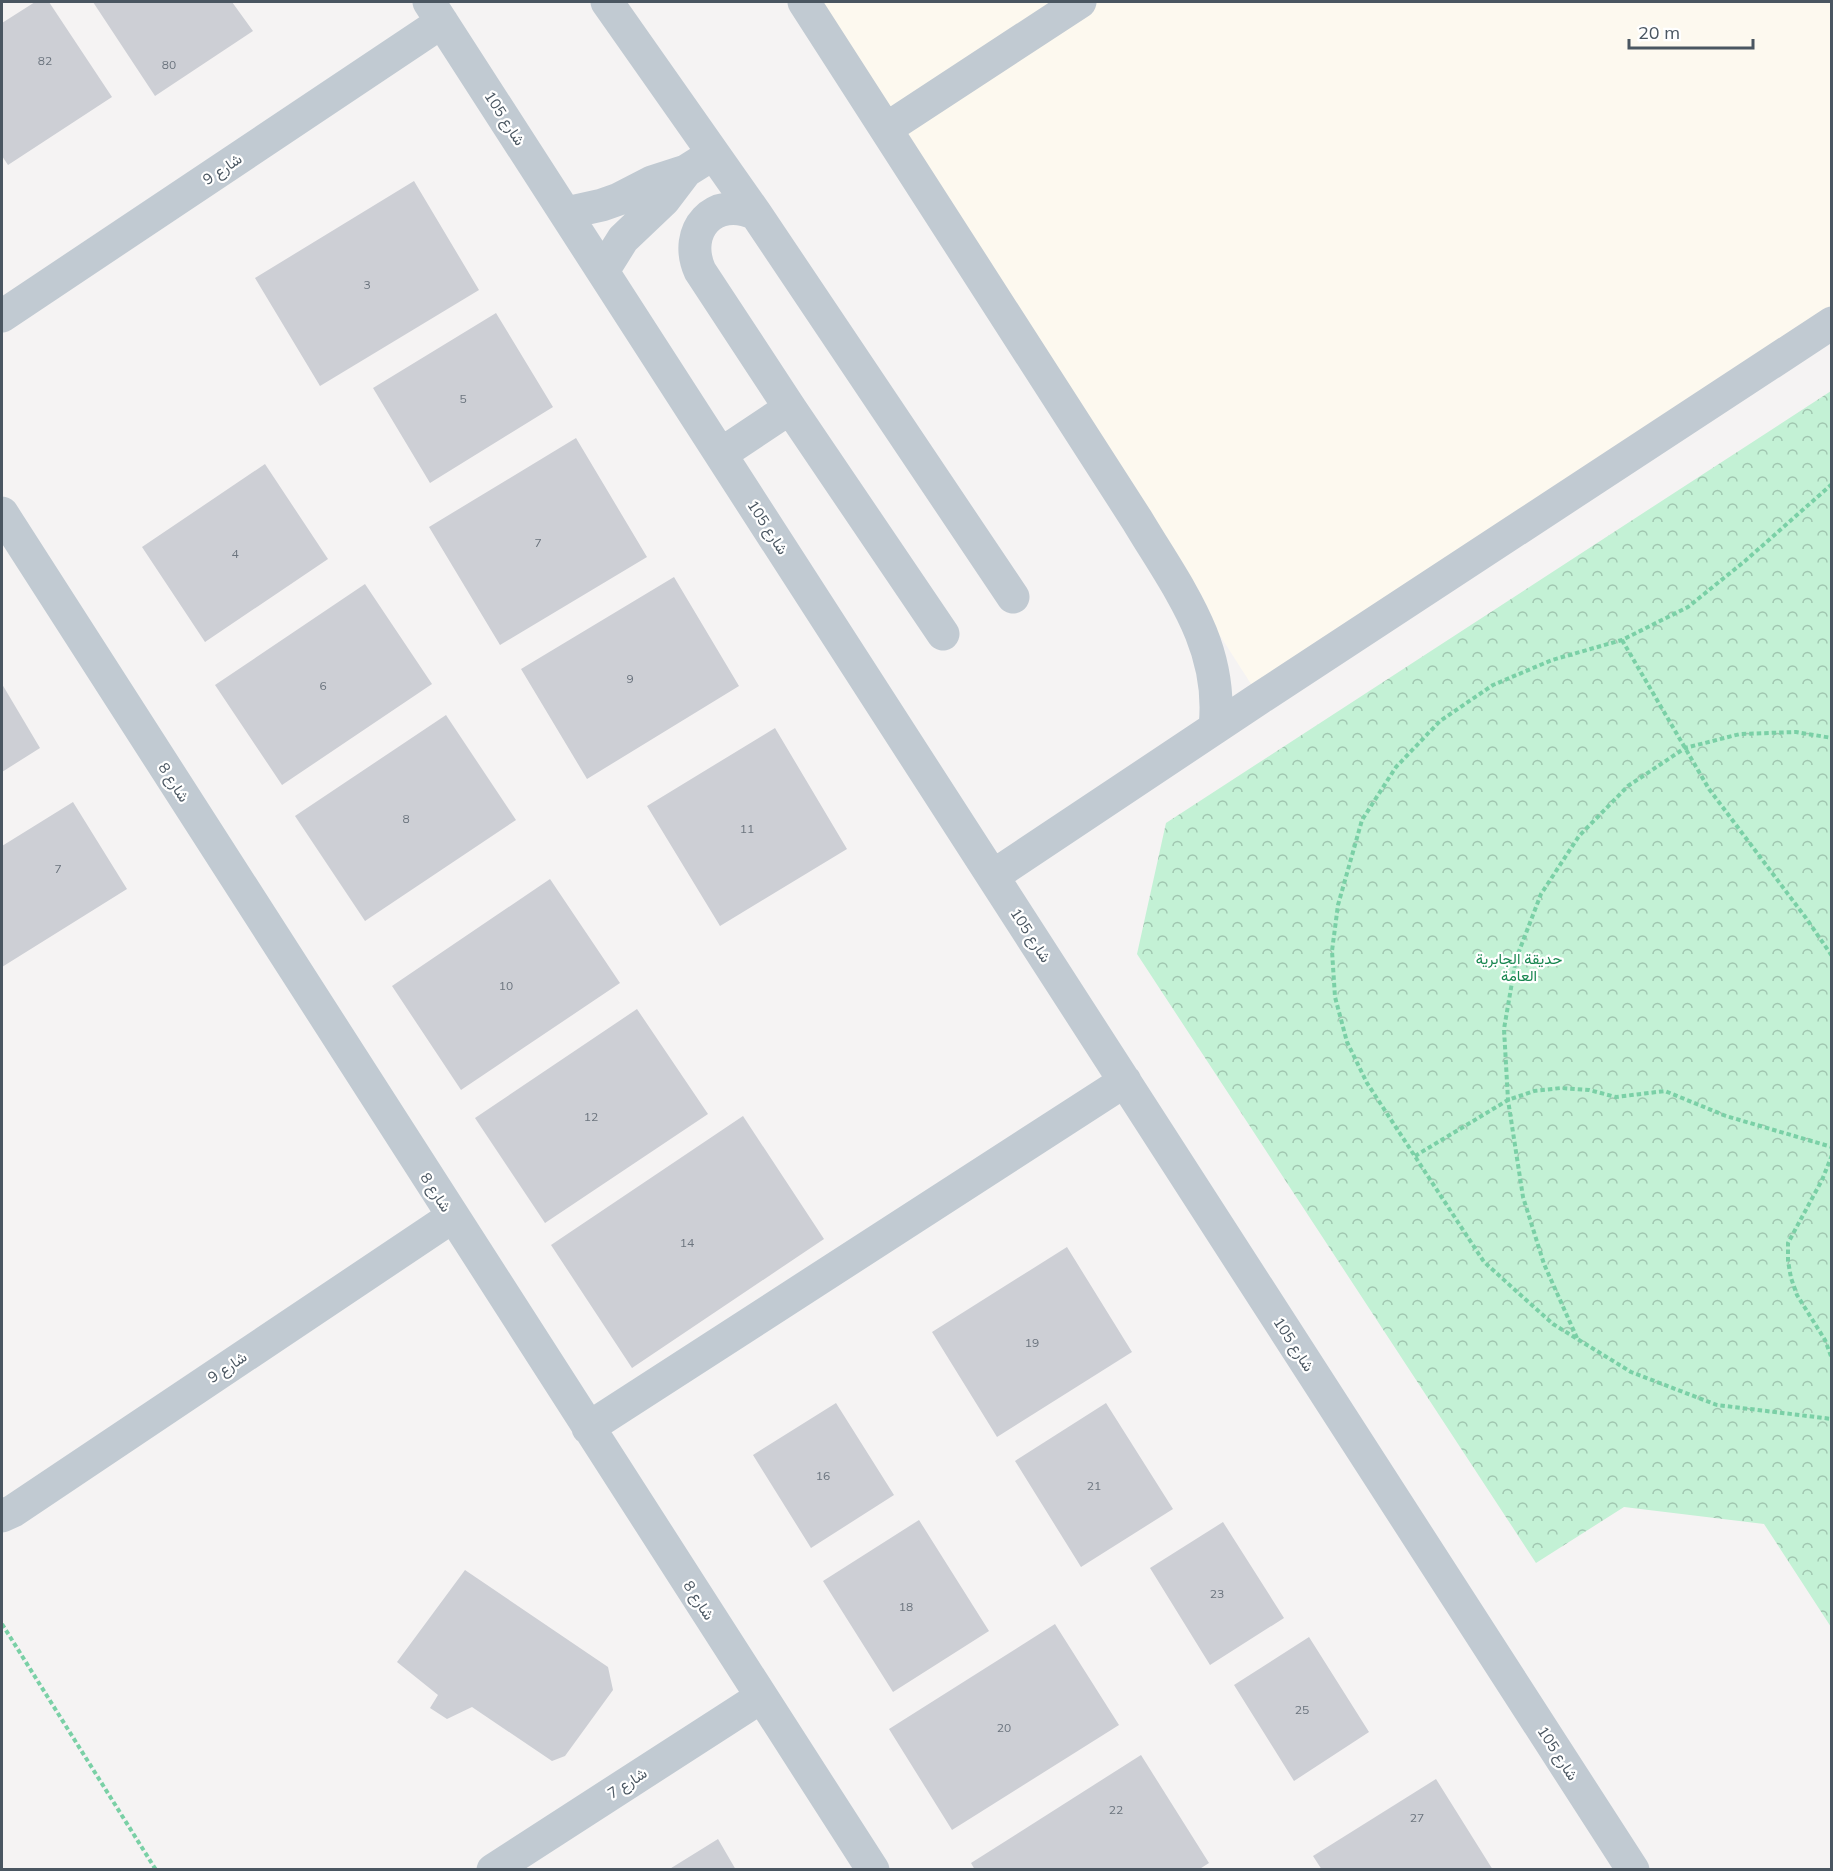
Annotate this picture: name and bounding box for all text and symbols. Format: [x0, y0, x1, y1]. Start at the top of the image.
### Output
scale bar [1629, 12, 1754, 50]
text: 20 m [1638, 21, 1680, 44]
house number: 82 [38, 53, 52, 68]
house number: 80 [162, 57, 176, 72]
street label: شارع 105 [479, 87, 530, 150]
street label: شارع 9 [199, 149, 246, 191]
house number: 3 [363, 277, 371, 292]
house number: 5 [459, 391, 467, 406]
street label: شارع 105 [742, 496, 793, 559]
house number: 7 [534, 535, 542, 550]
house number: 4 [231, 546, 239, 561]
house number: 9 [626, 671, 634, 686]
house number: 6 [319, 678, 327, 693]
street label: شارع 8 [153, 759, 194, 806]
house number: 8 [402, 811, 410, 826]
house number: 11 [740, 821, 754, 836]
house number: 7 [54, 861, 62, 876]
street label: شارع 105 [1005, 904, 1056, 967]
park label: حديقة الجابرية العامة [1476, 949, 1562, 985]
house number: 10 [499, 978, 513, 993]
house number: 12 [584, 1109, 598, 1124]
street label: شارع 8 [415, 1169, 456, 1216]
house number: 14 [680, 1235, 694, 1250]
street label: شارع 105 [1268, 1313, 1319, 1376]
house number: 19 [1025, 1335, 1039, 1350]
street label: شارع 9 [204, 1347, 251, 1389]
house number: 16 [816, 1468, 830, 1483]
house number: 21 [1087, 1478, 1101, 1493]
street label: شارع 8 [678, 1577, 719, 1624]
house number: 23 [1210, 1586, 1224, 1601]
house number: 18 [899, 1599, 913, 1614]
house number: 25 [1295, 1702, 1309, 1717]
house number: 20 [997, 1720, 1011, 1735]
street label: شارع 105 [1532, 1722, 1583, 1785]
street label: شارع 7 [604, 1763, 651, 1804]
house number: 22 [1109, 1802, 1123, 1817]
house number: 27 [1410, 1810, 1424, 1825]

